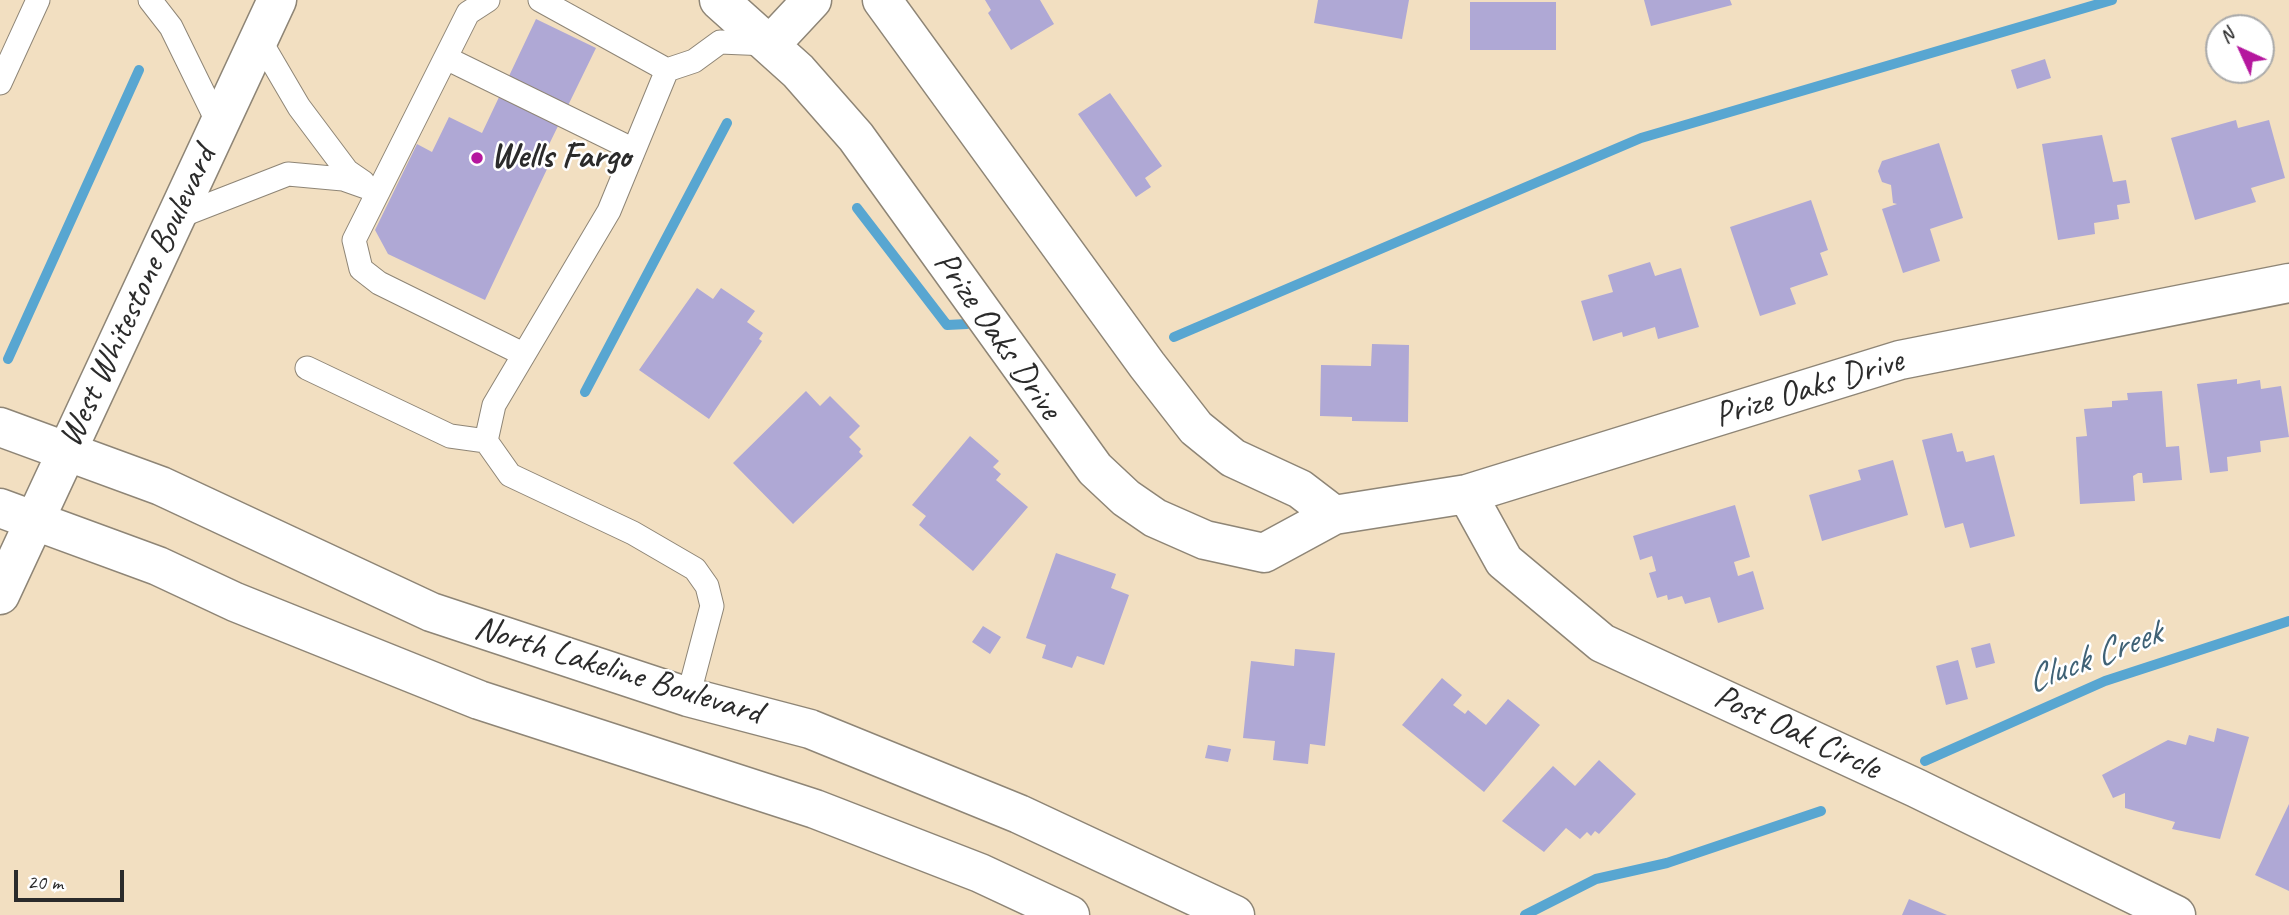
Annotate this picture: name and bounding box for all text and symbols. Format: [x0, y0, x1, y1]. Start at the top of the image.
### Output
north arrow [2205, 14, 2275, 84]
text: N [2214, 23, 2239, 48]
place label: Wells Fargo [491, 137, 631, 179]
street label: West Whitestone Boulevard [50, 140, 226, 454]
marker: Wells Fargo [469, 150, 485, 166]
street label: Prize Oaks Drive [924, 244, 1070, 428]
street label: Prize Oaks Drive [1710, 340, 1908, 438]
street label: North Lakeline Boulevard [469, 607, 767, 735]
water label: Cluck Creek [2020, 612, 2168, 704]
street label: Post Oak Circle [1707, 676, 1887, 790]
scale bar [18, 856, 128, 900]
text: 20 m [27, 869, 63, 895]

